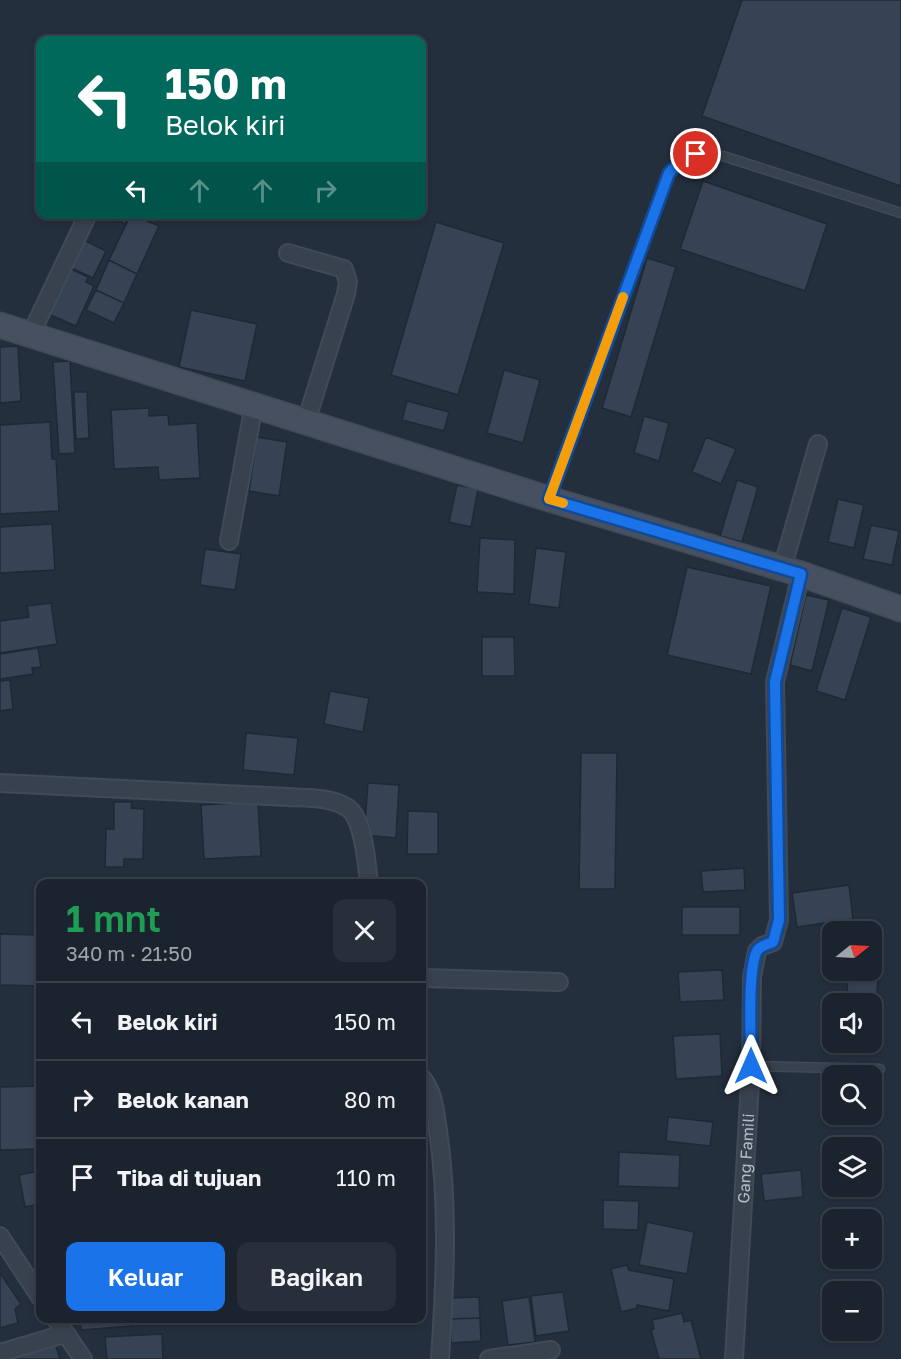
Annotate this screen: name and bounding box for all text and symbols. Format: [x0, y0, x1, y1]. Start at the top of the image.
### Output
text: 150 m [165, 58, 287, 108]
icon: left [66, 60, 144, 138]
text: Belok kiri [165, 109, 286, 141]
pin [670, 128, 721, 179]
icon: arrive [679, 137, 712, 170]
icon: left [120, 174, 153, 207]
icon: ahead [183, 174, 216, 207]
icon: ahead [246, 174, 279, 207]
icon: right [309, 174, 342, 207]
text: 1 mnt [66, 897, 161, 940]
button: close [333, 899, 396, 962]
north arrow [822, 921, 882, 981]
map controls [822, 921, 882, 1341]
text: 340 m · 21:50 [66, 941, 192, 965]
button: sound [822, 993, 882, 1053]
icon: left [66, 1005, 99, 1038]
text: Belok kiri [117, 1008, 218, 1035]
text: 150 m [334, 1008, 396, 1035]
position arrow [719, 1034, 783, 1098]
button: search [822, 1065, 882, 1125]
icon: right [66, 1083, 99, 1116]
text: Belok kanan [117, 1086, 249, 1113]
text: 80 m [344, 1086, 396, 1113]
street label: Gang Famili [733, 1113, 758, 1204]
button: layers [822, 1137, 882, 1197]
icon: arrive [66, 1161, 99, 1194]
text: Tiba di tujuan [117, 1164, 261, 1191]
text: 110 m [336, 1164, 396, 1191]
button: + [822, 1209, 882, 1269]
button: Keluar [66, 1242, 225, 1311]
button: Bagikan [237, 1242, 396, 1311]
button: − [822, 1281, 882, 1341]

